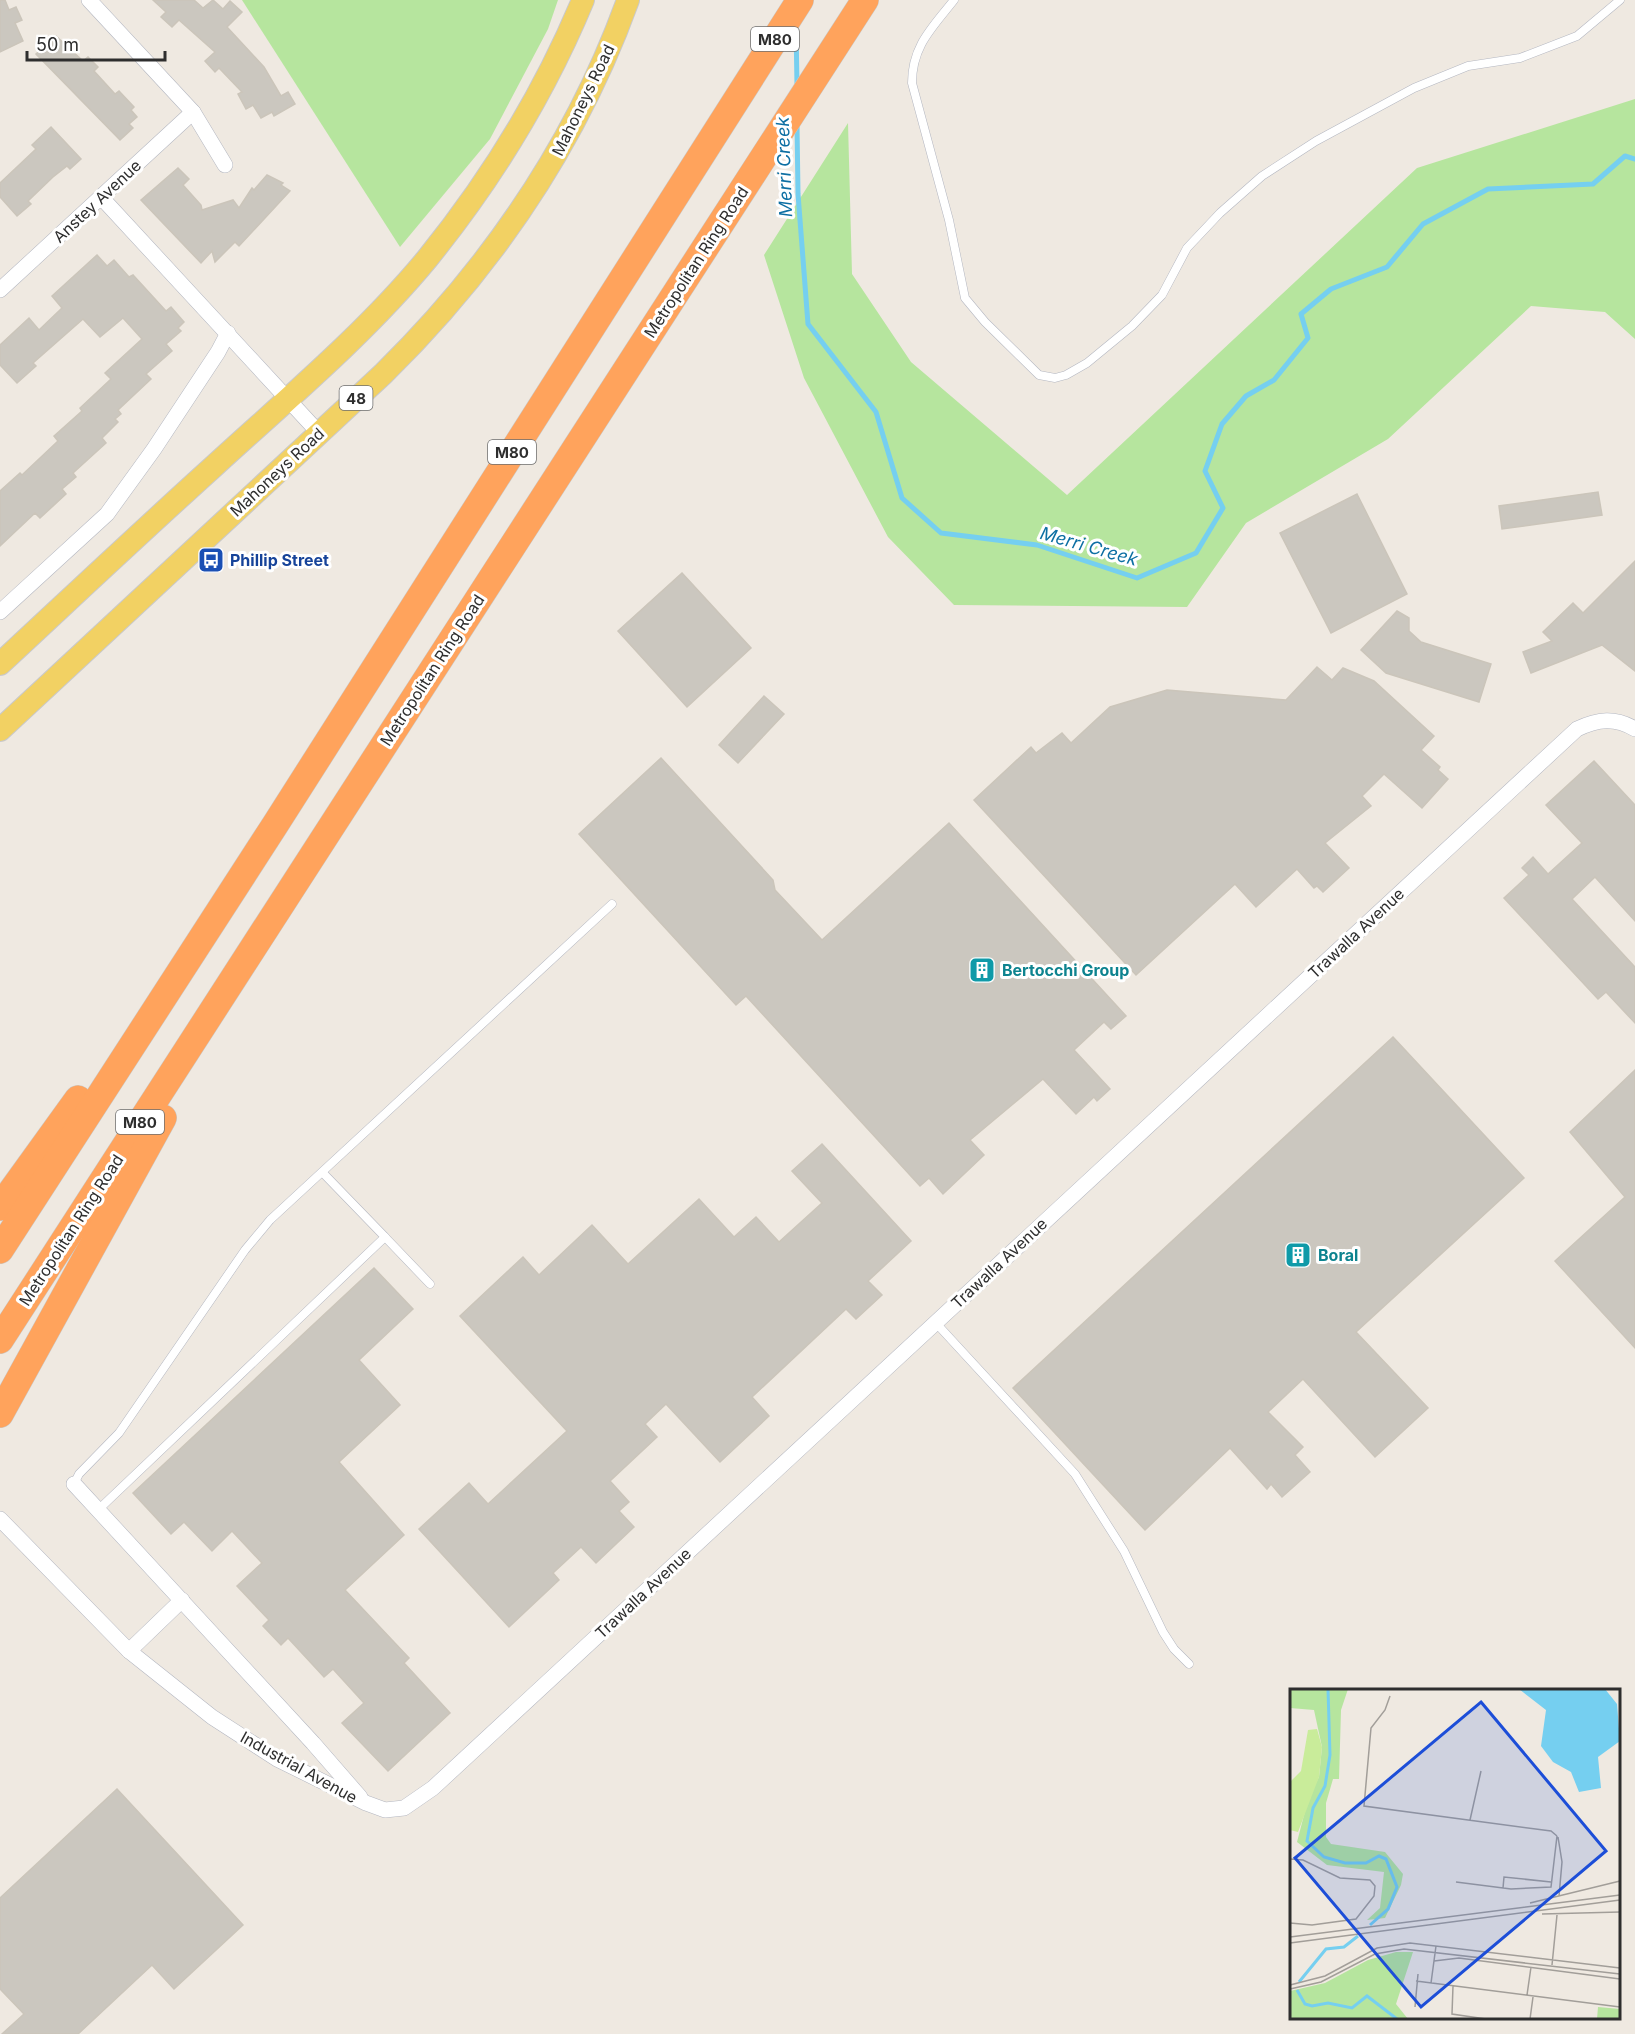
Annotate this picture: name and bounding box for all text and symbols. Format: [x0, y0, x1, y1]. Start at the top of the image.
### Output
scale bar [27, 24, 165, 62]
road number: M80 [751, 27, 799, 51]
text: 50 m [36, 34, 79, 55]
street label: Mahoneys Road [547, 41, 619, 159]
water label: Merri Creek [772, 115, 796, 218]
street label: Anstey Avenue [49, 155, 145, 247]
street label: Metropolitan Ring Road [640, 183, 752, 341]
road number: 48 [340, 386, 372, 410]
street label: Mahoneys Road [226, 423, 328, 521]
road number: M80 [488, 440, 536, 464]
water label: Merri Creek [1038, 522, 1141, 570]
bus stop icon: Phillip Street [196, 545, 226, 575]
place label: Phillip Street [230, 550, 329, 570]
street label: Metropolitan Ring Road [376, 591, 488, 749]
street label: Trawalla Avenue [1304, 883, 1408, 983]
building icon: Bertocchi Group [967, 955, 997, 985]
place label: Bertocchi Group [1002, 960, 1129, 980]
road number: M80 [116, 1110, 164, 1134]
street label: Metropolitan Ring Road [15, 1151, 127, 1309]
street label: Trawalla Avenue [947, 1213, 1051, 1313]
building icon: Boral [1283, 1240, 1313, 1270]
place label: Boral [1318, 1245, 1358, 1265]
street label: Trawalla Avenue [591, 1543, 695, 1643]
inset map [1290, 1689, 1620, 2019]
street label: Industrial Avenue [237, 1727, 361, 1807]

